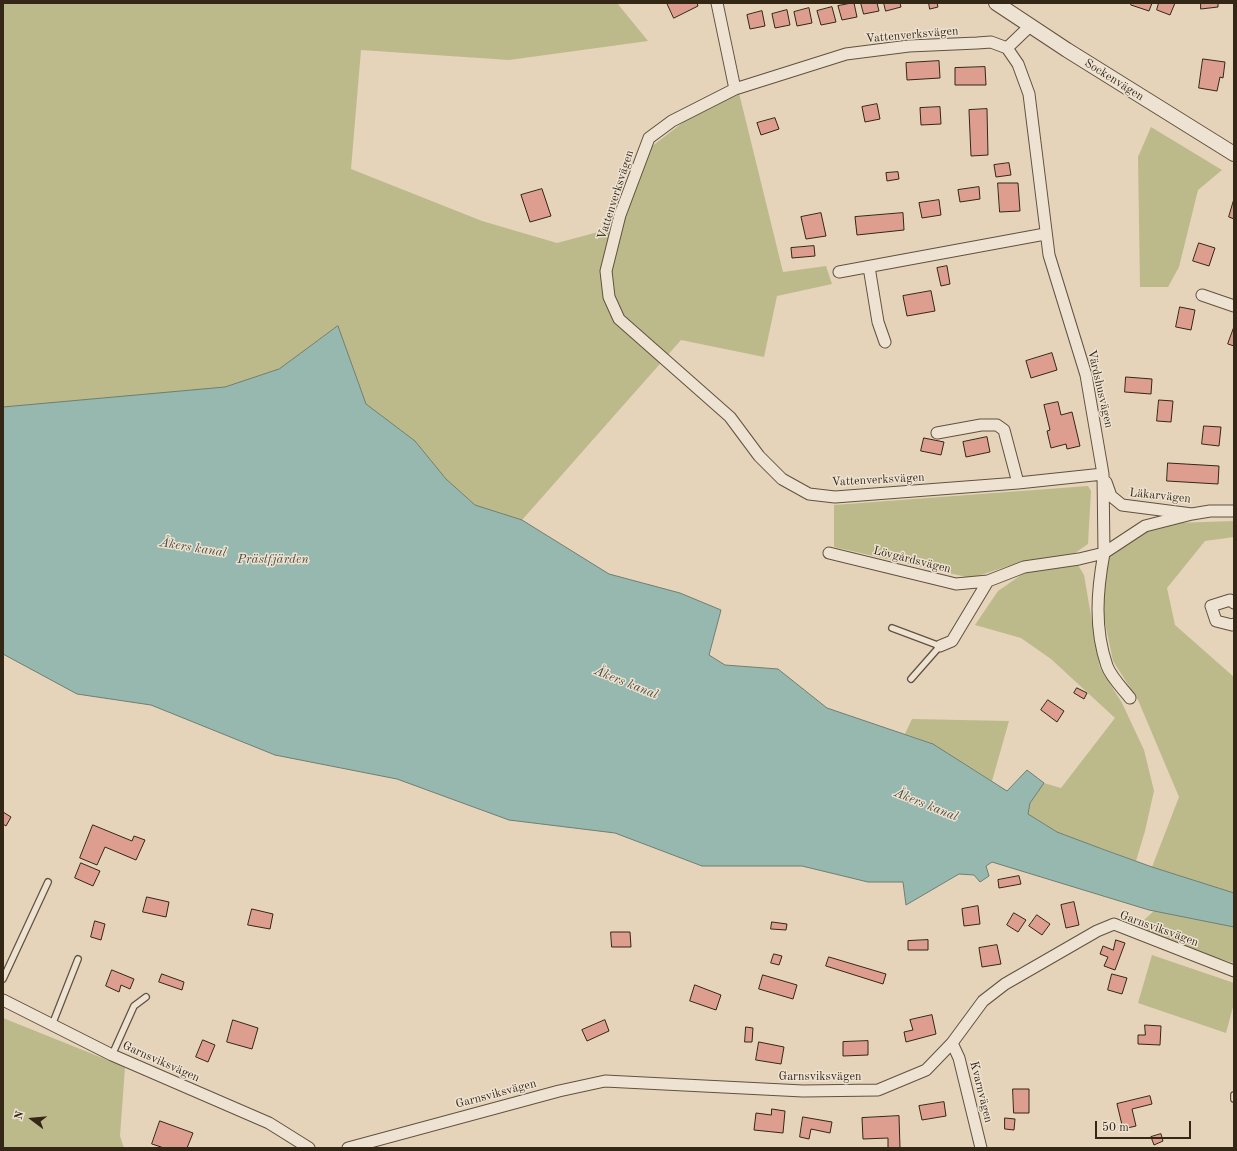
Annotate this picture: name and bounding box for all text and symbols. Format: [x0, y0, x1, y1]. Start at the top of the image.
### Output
street label: Vattenverksvägen [865, 24, 959, 46]
street label: Sockenvägen [1082, 56, 1146, 104]
street label: Vattenverksvägen [595, 149, 637, 241]
street label: Värdshusvägen [1084, 348, 1116, 430]
street label: Vattenverksvägen [831, 470, 925, 490]
street label: Läkarvägen [1129, 486, 1191, 506]
water label: Åkers kanal [159, 535, 227, 561]
street label: Lövgårdsvägen [872, 543, 952, 577]
water label: Prästfjärden [237, 552, 309, 568]
water label: Åkers kanal [592, 663, 660, 703]
water label: Åkers kanal [892, 785, 960, 825]
street label: Garnsviksvägen [1118, 908, 1200, 950]
street label: Garnsviksvägen [120, 1039, 202, 1085]
street label: Kvarnvägen [966, 1060, 996, 1124]
street label: Garnsviksvägen [779, 1070, 861, 1084]
street label: Garnsviksvägen [454, 1076, 538, 1112]
north arrow [12, 1099, 52, 1139]
text: N [14, 1110, 26, 1121]
scale bar [1097, 1113, 1193, 1139]
text: 50 m [1102, 1122, 1129, 1134]

